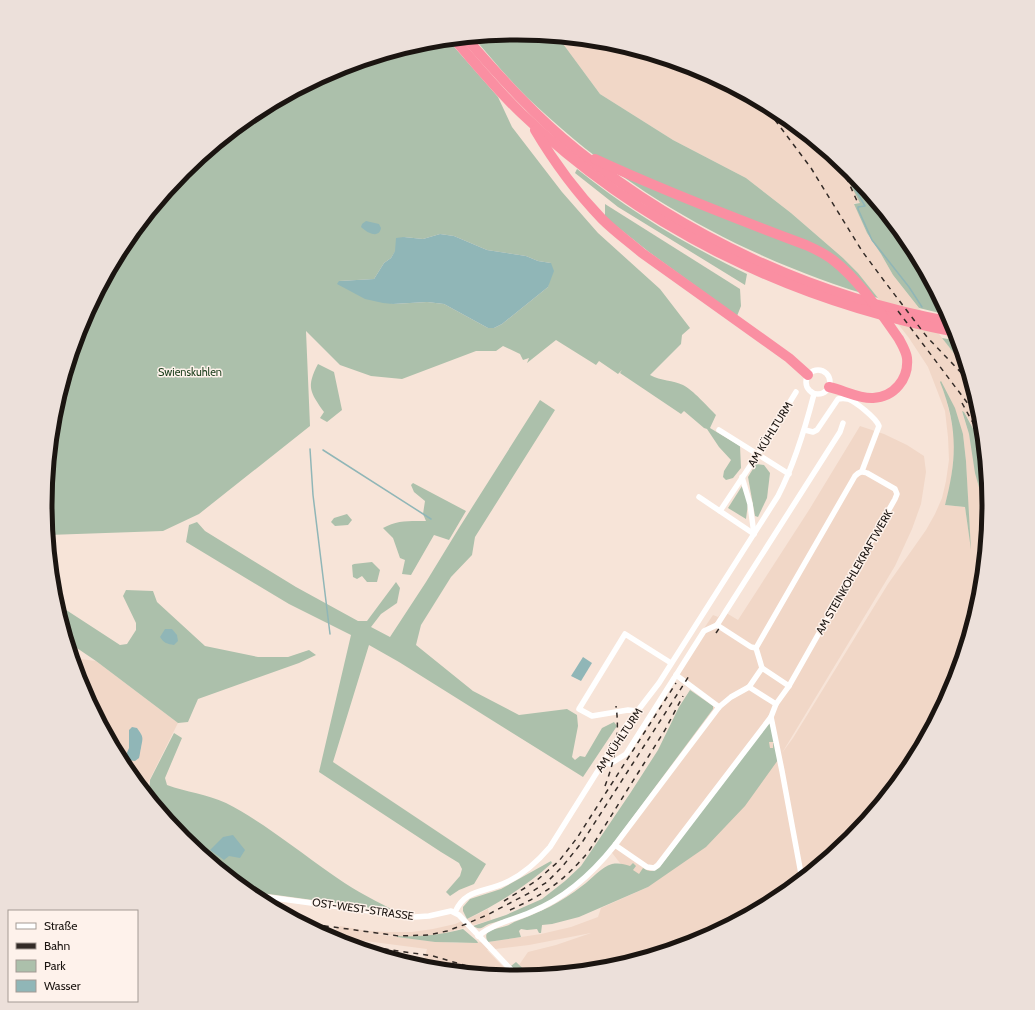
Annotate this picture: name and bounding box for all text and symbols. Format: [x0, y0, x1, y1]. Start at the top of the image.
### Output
park label: Swienskuhlen [158, 365, 222, 379]
street label: AM KÜHLTURM [744, 399, 796, 469]
street label: AM STEINKOHLEKRAFTWERK [813, 507, 896, 637]
street label: AM KÜHLTURM [592, 705, 646, 775]
street label: OST-WEST-STRASSE [311, 895, 415, 923]
legend [8, 910, 138, 1002]
text: Straße [44, 918, 77, 933]
text: Bahn [44, 938, 70, 953]
text: Park [44, 958, 66, 973]
text: Wasser [44, 978, 81, 993]

